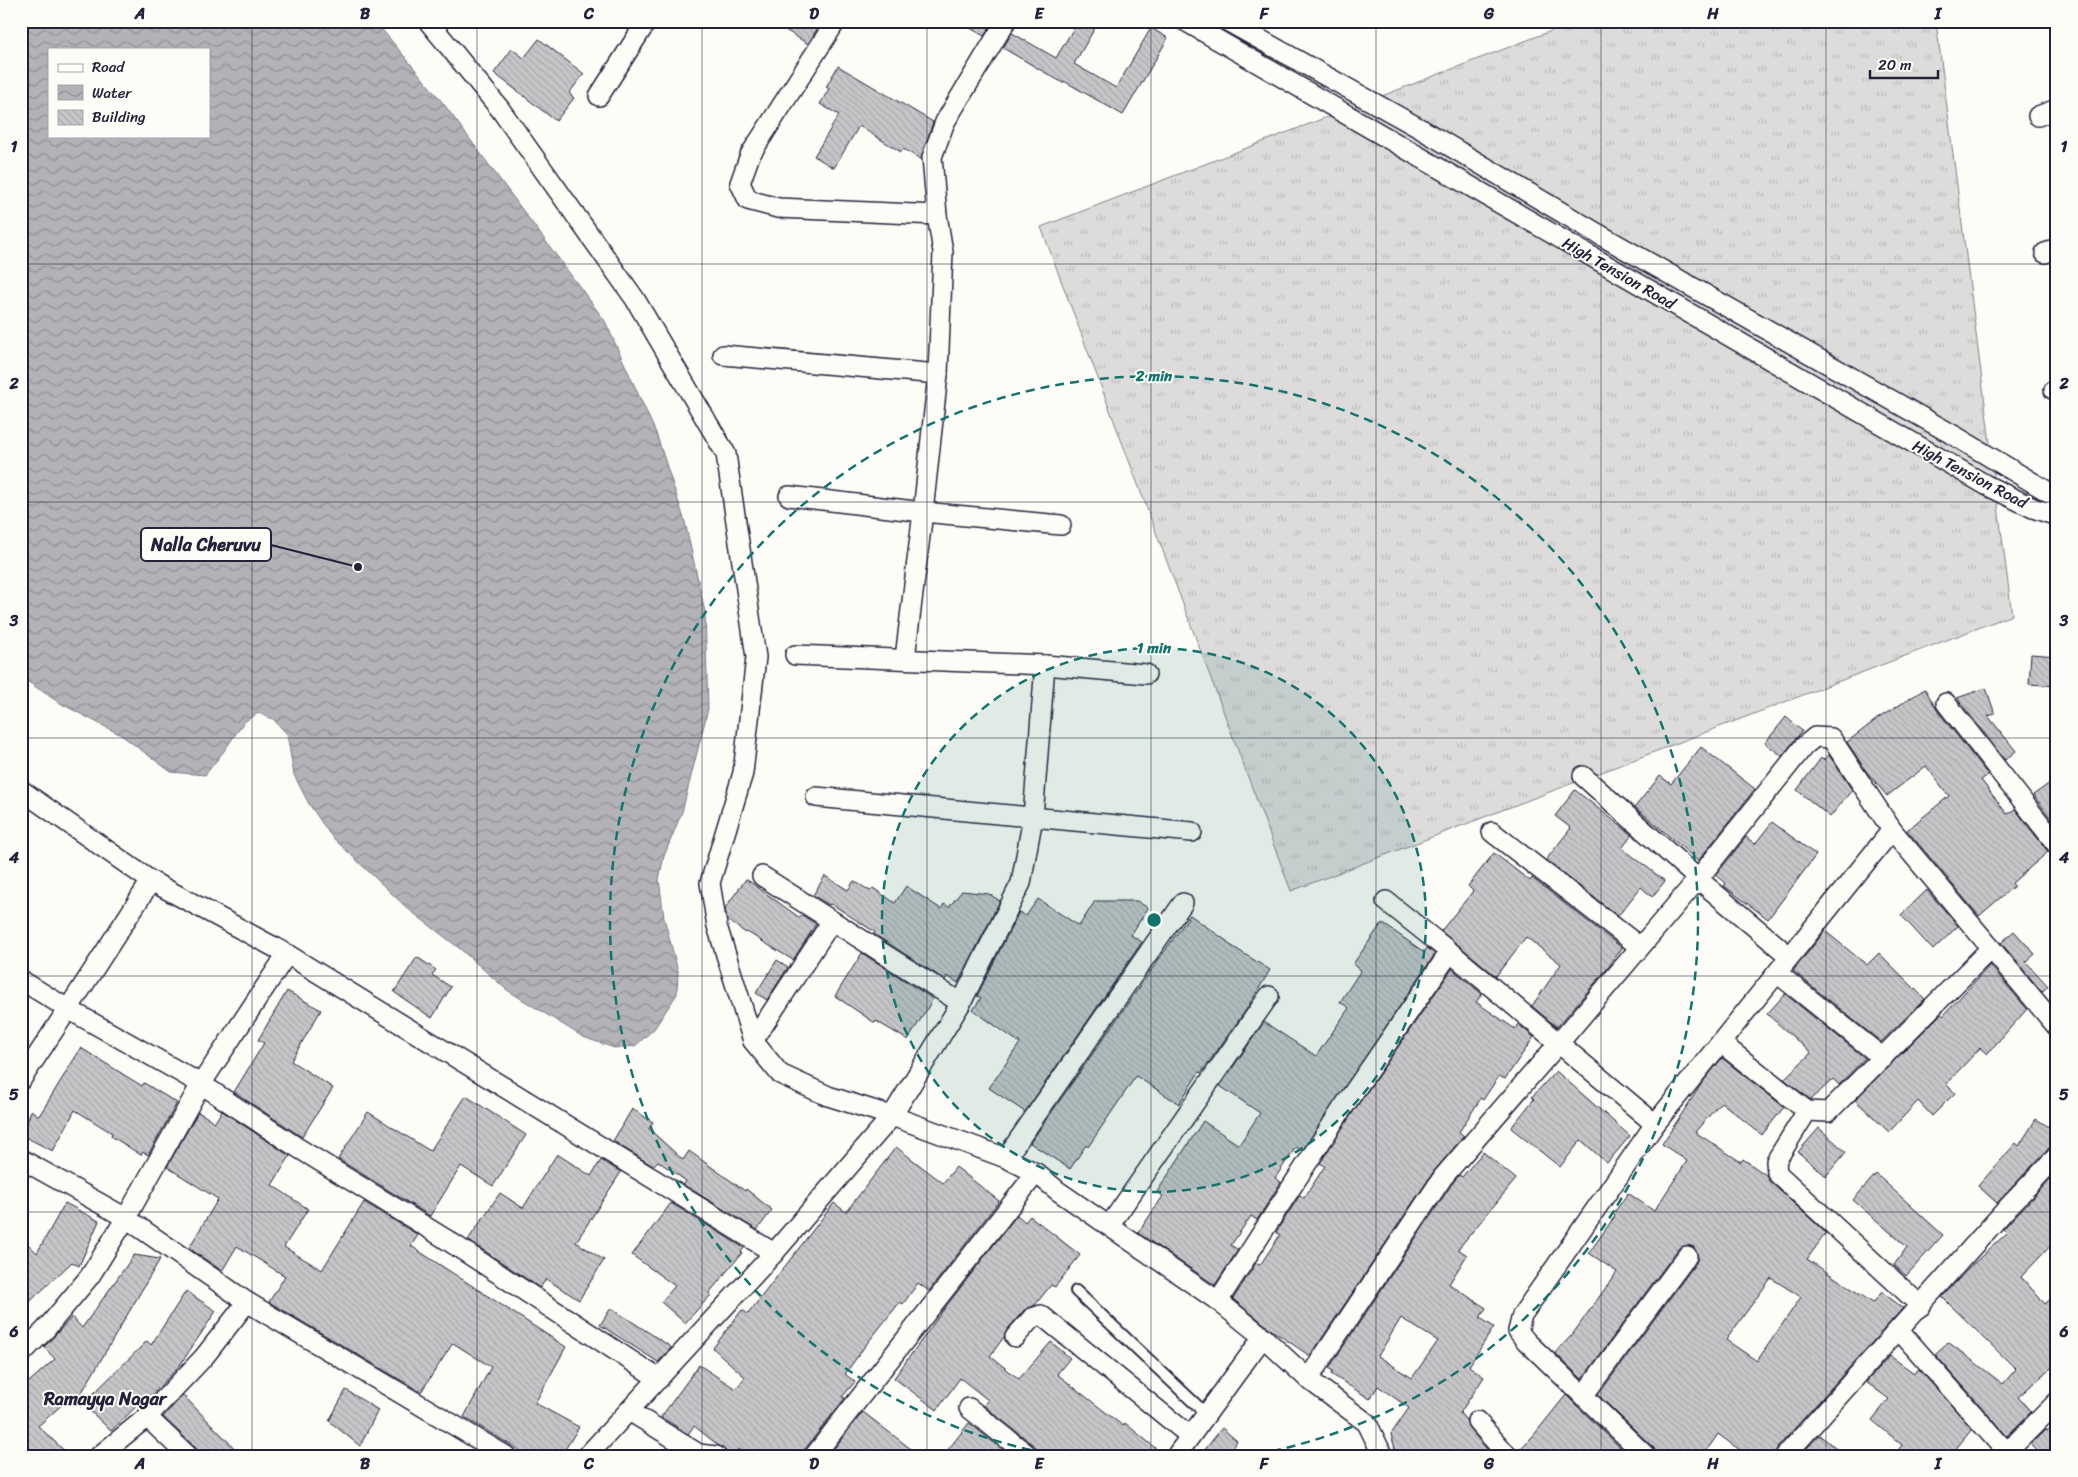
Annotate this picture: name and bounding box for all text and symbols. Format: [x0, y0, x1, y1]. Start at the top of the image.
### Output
text: A [134, 0, 145, 28]
text: B [360, 0, 371, 28]
text: C [583, 0, 595, 28]
text: D [809, 0, 819, 28]
text: E [1035, 0, 1045, 28]
text: F [1259, 0, 1270, 28]
text: G [1483, 0, 1495, 28]
text: H [1706, 0, 1719, 28]
text: I [1934, 0, 1943, 28]
legend [48, 48, 210, 138]
scale bar [1870, 48, 1938, 80]
text: 20 m [1878, 52, 1912, 78]
text: Road [92, 54, 125, 80]
text: Water [92, 80, 132, 106]
text: Building [92, 104, 146, 130]
text: 1 [11, 132, 18, 161]
text: 1 [2061, 132, 2068, 161]
street label: High Tension Road [1557, 229, 1683, 318]
text: 2 min [1135, 363, 1173, 389]
text: 2 [8, 369, 19, 398]
text: 2 [2058, 369, 2069, 398]
street label: High Tension Road [1907, 431, 2034, 517]
callout: Nalla Cheruvu [141, 528, 271, 561]
text: Nalla Cheruvu [150, 529, 261, 561]
text: 3 [9, 606, 19, 635]
text: 3 [2059, 606, 2069, 635]
text: 1 min [1137, 635, 1172, 661]
text: 4 [8, 843, 19, 872]
text: 4 [2058, 843, 2069, 872]
centre of rings [1145, 911, 1163, 929]
text: 5 [9, 1080, 19, 1109]
text: 5 [2059, 1080, 2069, 1109]
text: 6 [8, 1317, 19, 1346]
text: 6 [2058, 1317, 2069, 1346]
district label: Ramayya Nagar [43, 1383, 168, 1415]
text: A [134, 1449, 145, 1477]
text: B [360, 1449, 371, 1477]
text: C [583, 1449, 595, 1477]
text: D [809, 1449, 819, 1477]
text: E [1035, 1449, 1045, 1477]
text: F [1259, 1449, 1270, 1477]
text: G [1483, 1449, 1495, 1477]
text: H [1706, 1449, 1719, 1477]
text: I [1934, 1449, 1943, 1477]

